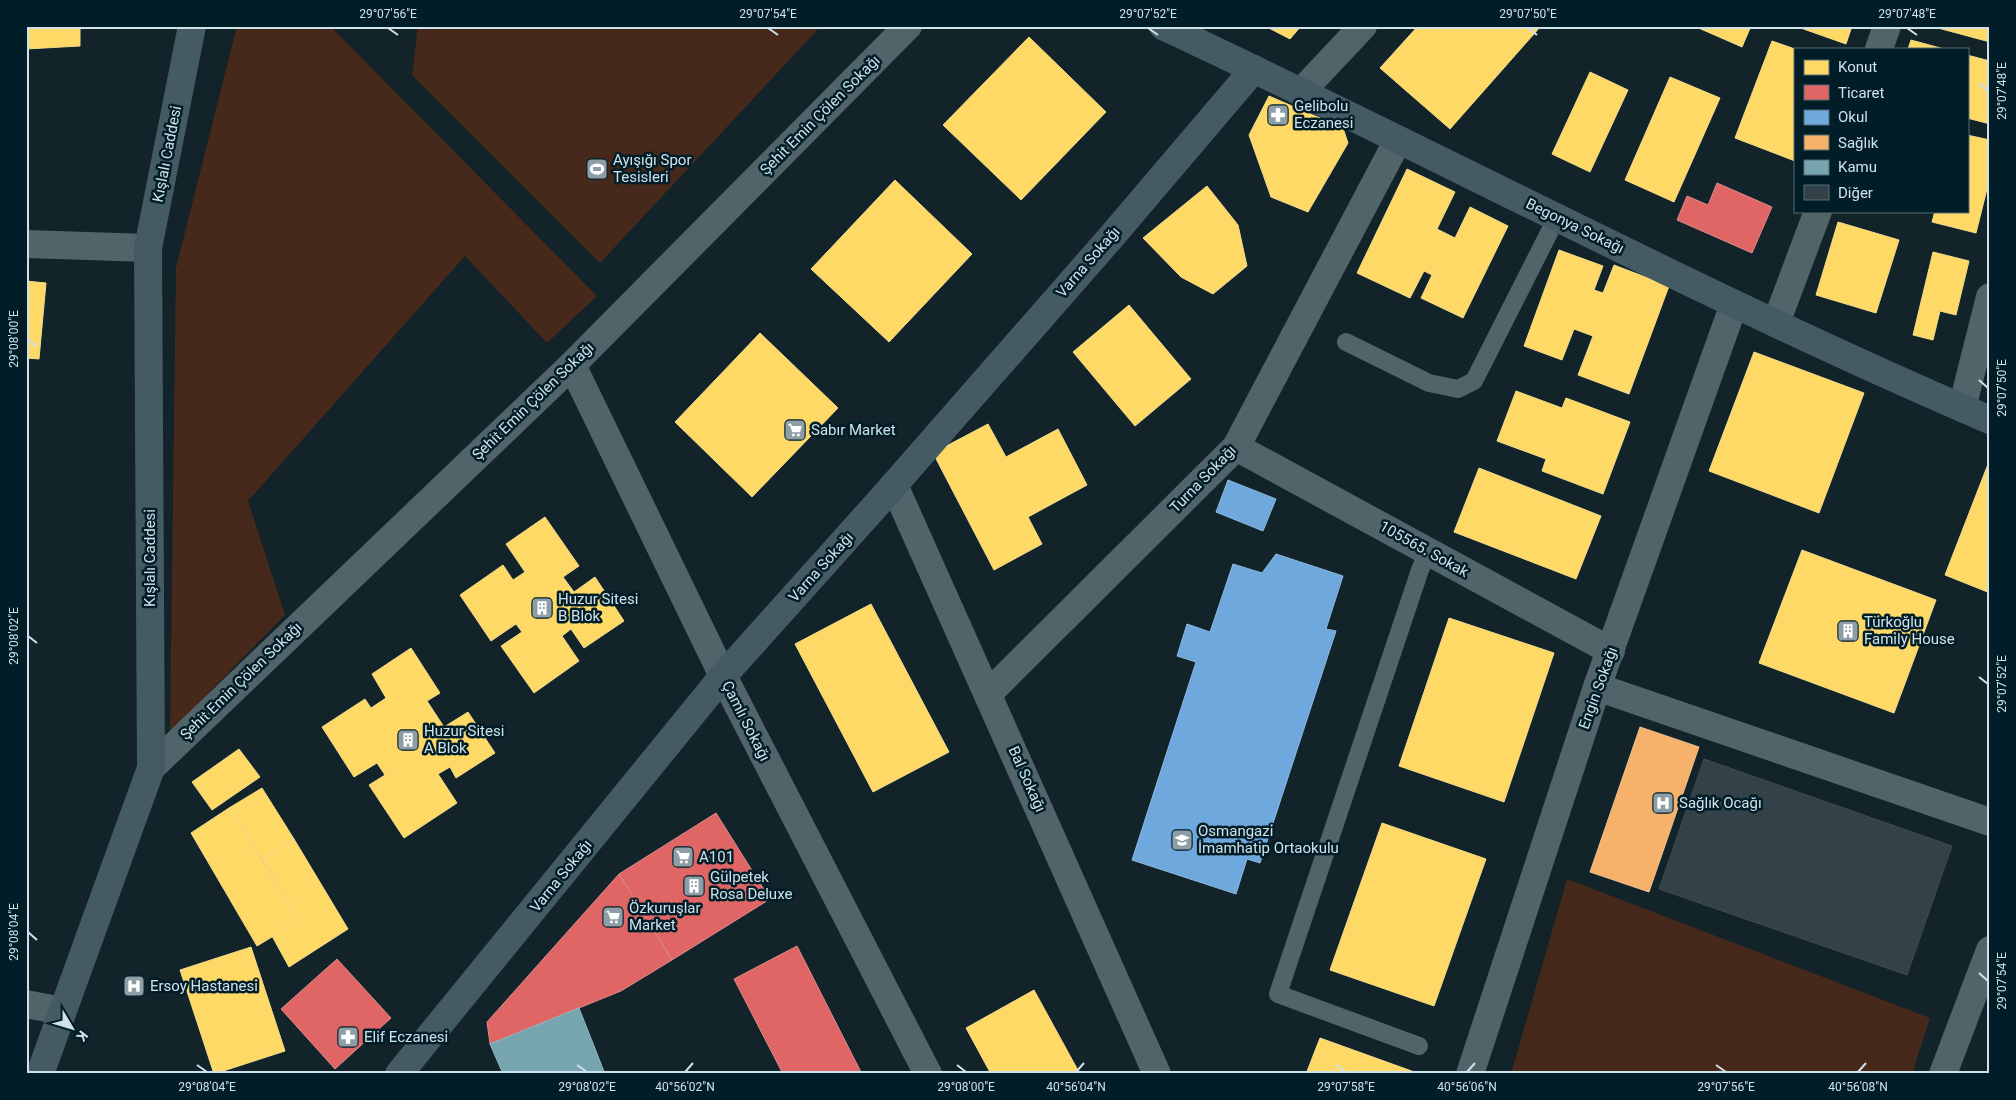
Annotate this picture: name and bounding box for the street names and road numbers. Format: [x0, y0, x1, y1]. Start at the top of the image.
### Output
street label: Şehit Emin Çölen Sokağı [756, 51, 884, 179]
street label: Kışlalı Caddesi [149, 104, 185, 204]
street label: Begonya Sokağı [1523, 195, 1627, 257]
street label: Varna Sokağı [1052, 223, 1124, 301]
street label: Şehit Emin Çölen Sokağı [468, 338, 598, 464]
street label: Turna Sokağı [1166, 441, 1240, 517]
street label: Kışlalı Caddesi [141, 509, 159, 607]
street label: 105565. Sokak [1376, 517, 1472, 581]
street label: Varna Sokağı [785, 528, 857, 606]
street label: Şehit Emin Çölen Sokağı [176, 618, 306, 744]
street label: Engin Sokağı [1575, 644, 1621, 732]
street label: Çamlı Sokağı [718, 678, 774, 764]
street label: Bal Sokağı [1004, 743, 1050, 815]
street label: Varna Sokağı [526, 836, 596, 916]

